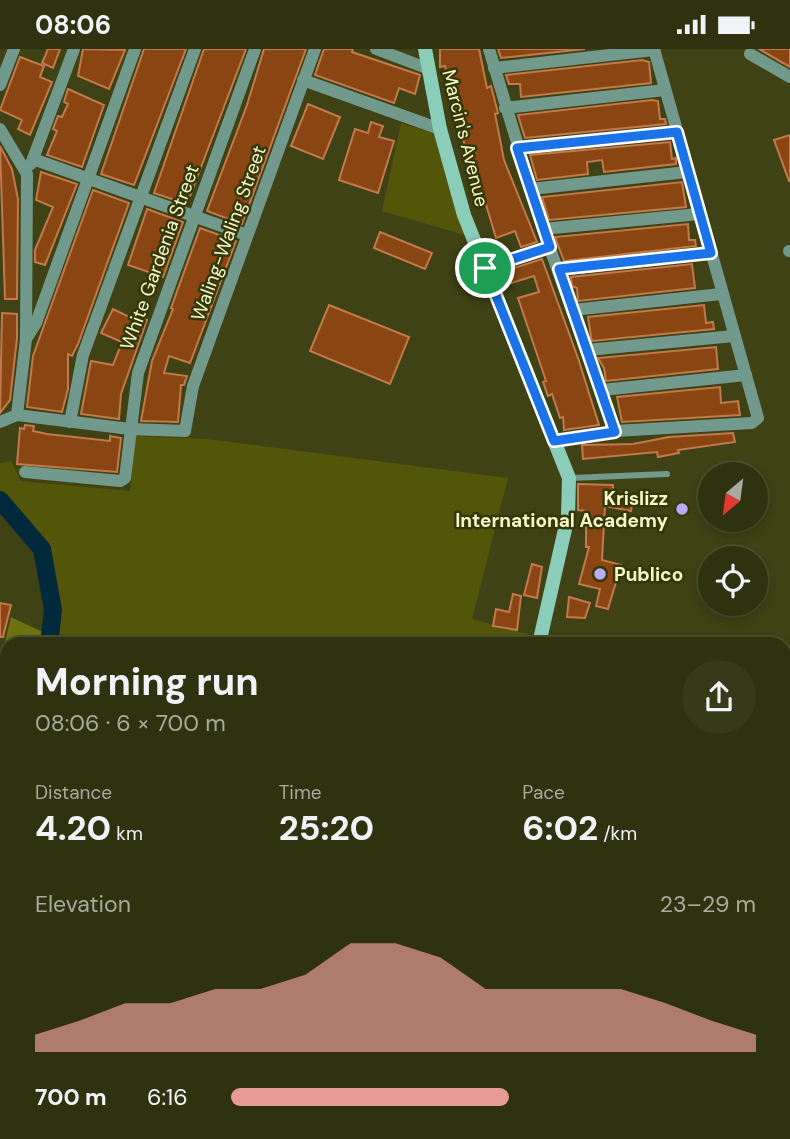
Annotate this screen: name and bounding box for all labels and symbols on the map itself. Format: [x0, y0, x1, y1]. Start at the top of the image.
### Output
street label: Marcin's Avenue [436, 67, 495, 209]
street label: Waling-Waling Street [185, 142, 272, 324]
street label: White Gardenia Street [114, 161, 205, 353]
pin [455, 238, 515, 298]
north arrow [698, 462, 768, 532]
place label: Krislizz International Academy [455, 486, 669, 533]
marker: Krislizz International Academy [674, 501, 690, 517]
place label: Publico [614, 562, 683, 587]
marker: Publico [592, 566, 608, 582]

